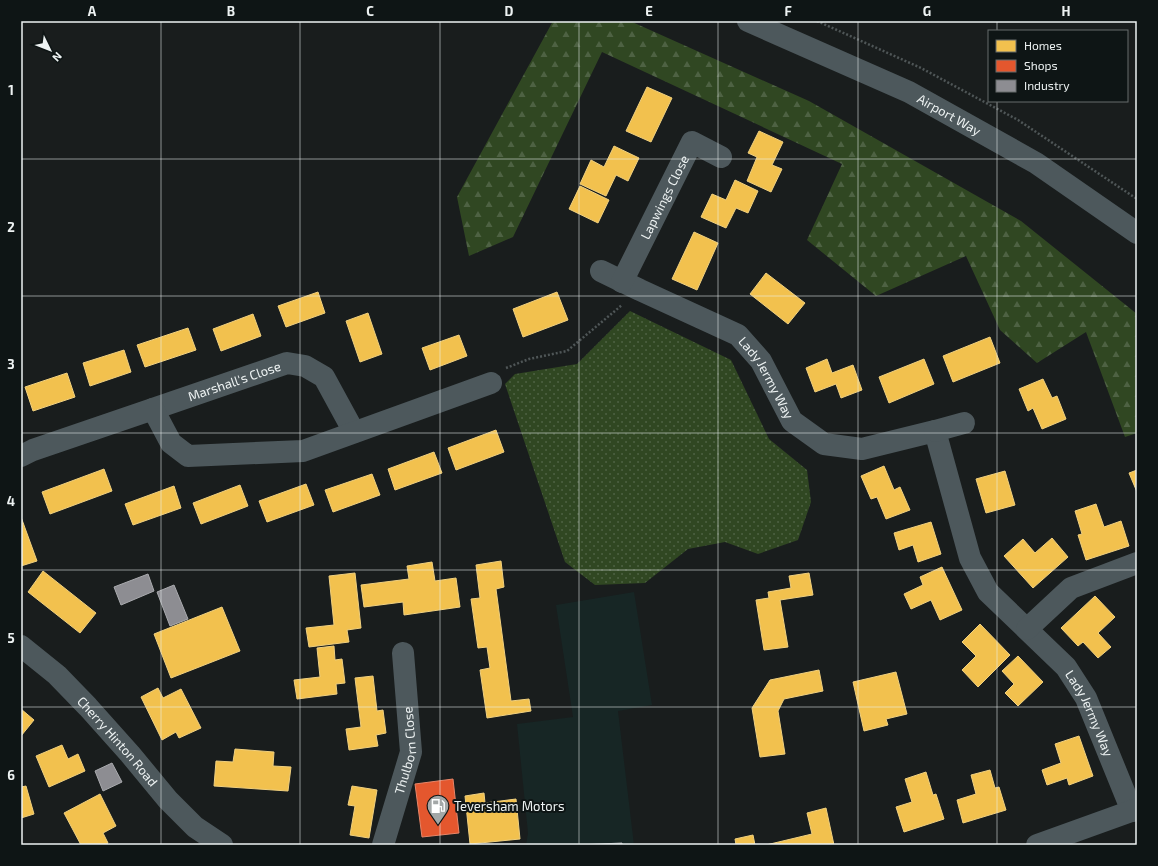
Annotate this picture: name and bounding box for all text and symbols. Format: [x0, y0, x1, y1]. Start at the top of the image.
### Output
text: A [88, 3, 97, 19]
text: B [227, 3, 235, 19]
text: C [366, 3, 374, 19]
text: D [505, 3, 514, 19]
text: E [645, 3, 653, 19]
text: F [784, 3, 792, 19]
text: G [923, 3, 931, 19]
text: H [1062, 3, 1071, 19]
north arrow [30, 30, 70, 70]
legend [988, 30, 1128, 102]
text: Homes [1024, 38, 1062, 52]
text: N [50, 50, 65, 65]
text: Shops [1024, 58, 1058, 72]
text: Industry [1024, 78, 1070, 92]
text: 1 [8, 82, 14, 98]
street label: Airport Way [914, 90, 984, 139]
street label: Lapwings Close [637, 152, 692, 242]
text: 2 [7, 219, 15, 235]
street label: Lady Jermy Way [735, 333, 798, 422]
text: 3 [7, 356, 15, 372]
street label: Marshall's Close [186, 358, 283, 404]
text: 4 [7, 493, 15, 509]
text: 5 [7, 630, 15, 646]
street label: Lady Jermy Way [1062, 667, 1117, 759]
street label: Cherry Hinton Road [74, 693, 161, 789]
street label: Thulborn Close [391, 706, 419, 796]
text: 6 [7, 767, 15, 783]
fuel station icon: Teversham Motors [425, 793, 451, 826]
place label: Teversham Motors [454, 798, 565, 814]

